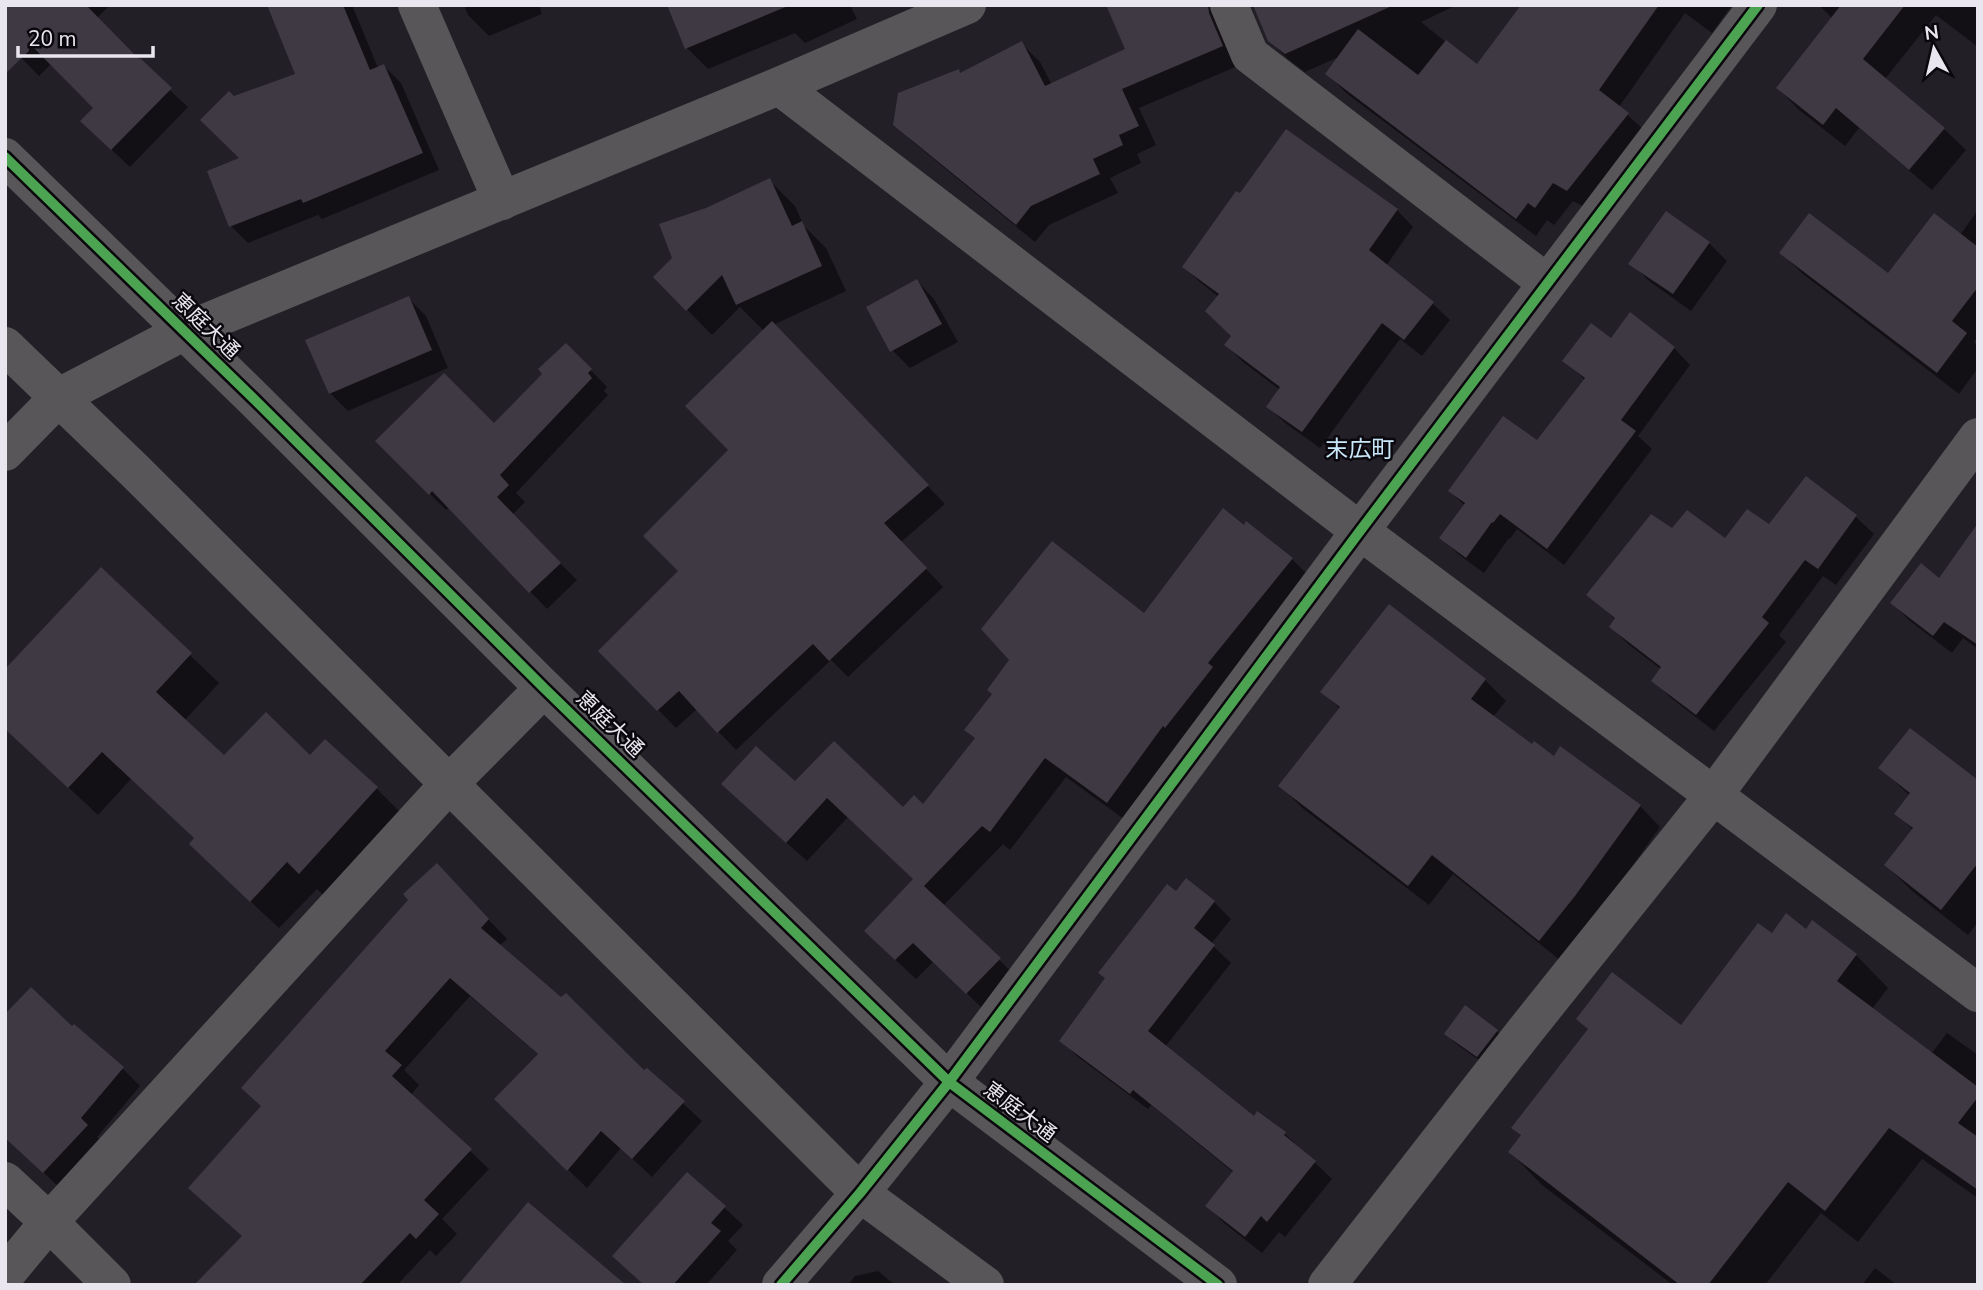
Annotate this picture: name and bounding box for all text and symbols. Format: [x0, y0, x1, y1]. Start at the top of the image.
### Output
scale bar [18, 14, 152, 58]
north arrow [1899, 14, 1969, 84]
text: N [1923, 19, 1941, 47]
text: 20 m [28, 25, 77, 53]
street label: 恵庭大通 [166, 287, 246, 365]
district label: 末広町 [1326, 434, 1395, 465]
street label: 恵庭大通 [570, 685, 650, 763]
street label: 恵庭大通 [978, 1076, 1062, 1148]

